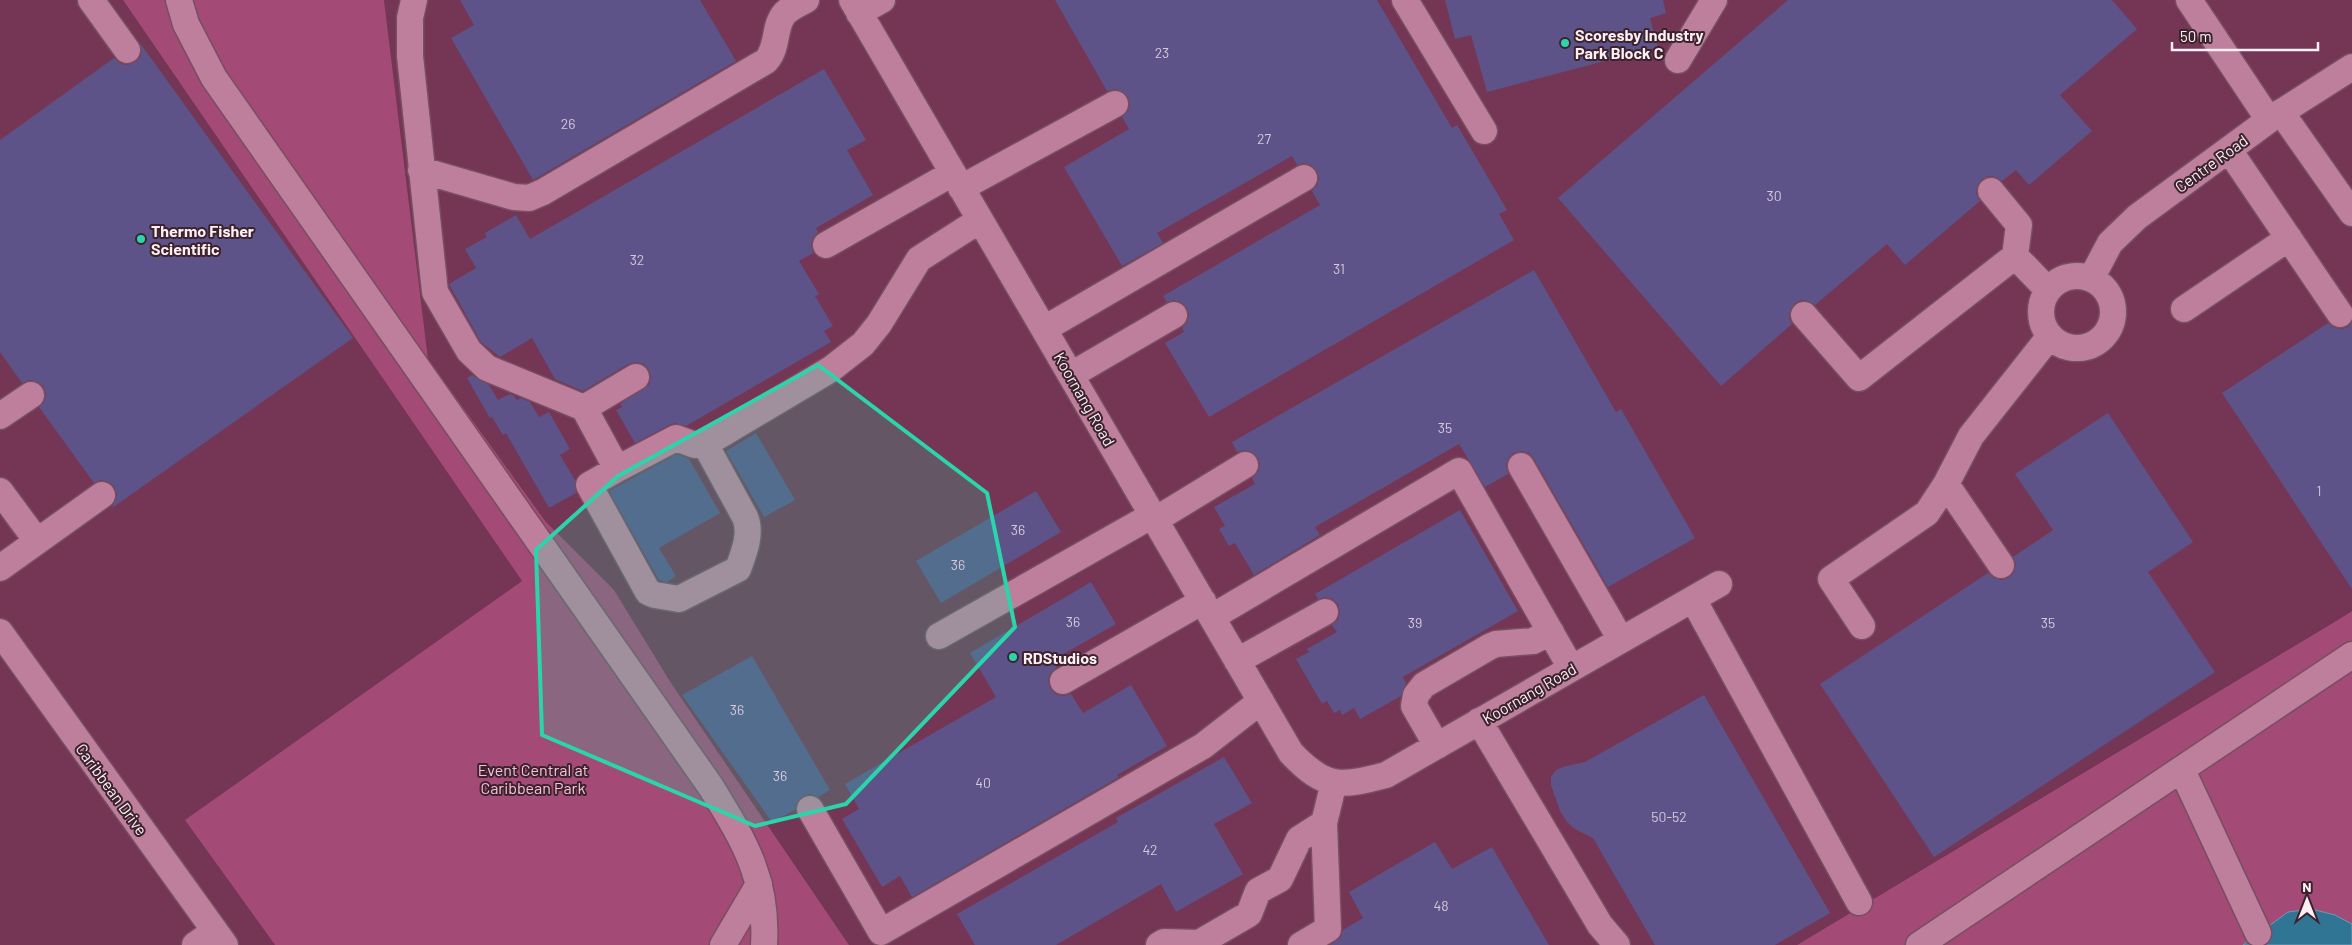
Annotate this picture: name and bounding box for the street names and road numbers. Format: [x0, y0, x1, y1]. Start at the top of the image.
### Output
street label: Centre Road [2171, 130, 2251, 196]
street label: Koornang Road [1050, 349, 1120, 449]
street label: Koornang Road [1479, 658, 1579, 728]
street label: Caribbean Drive [72, 739, 152, 839]

